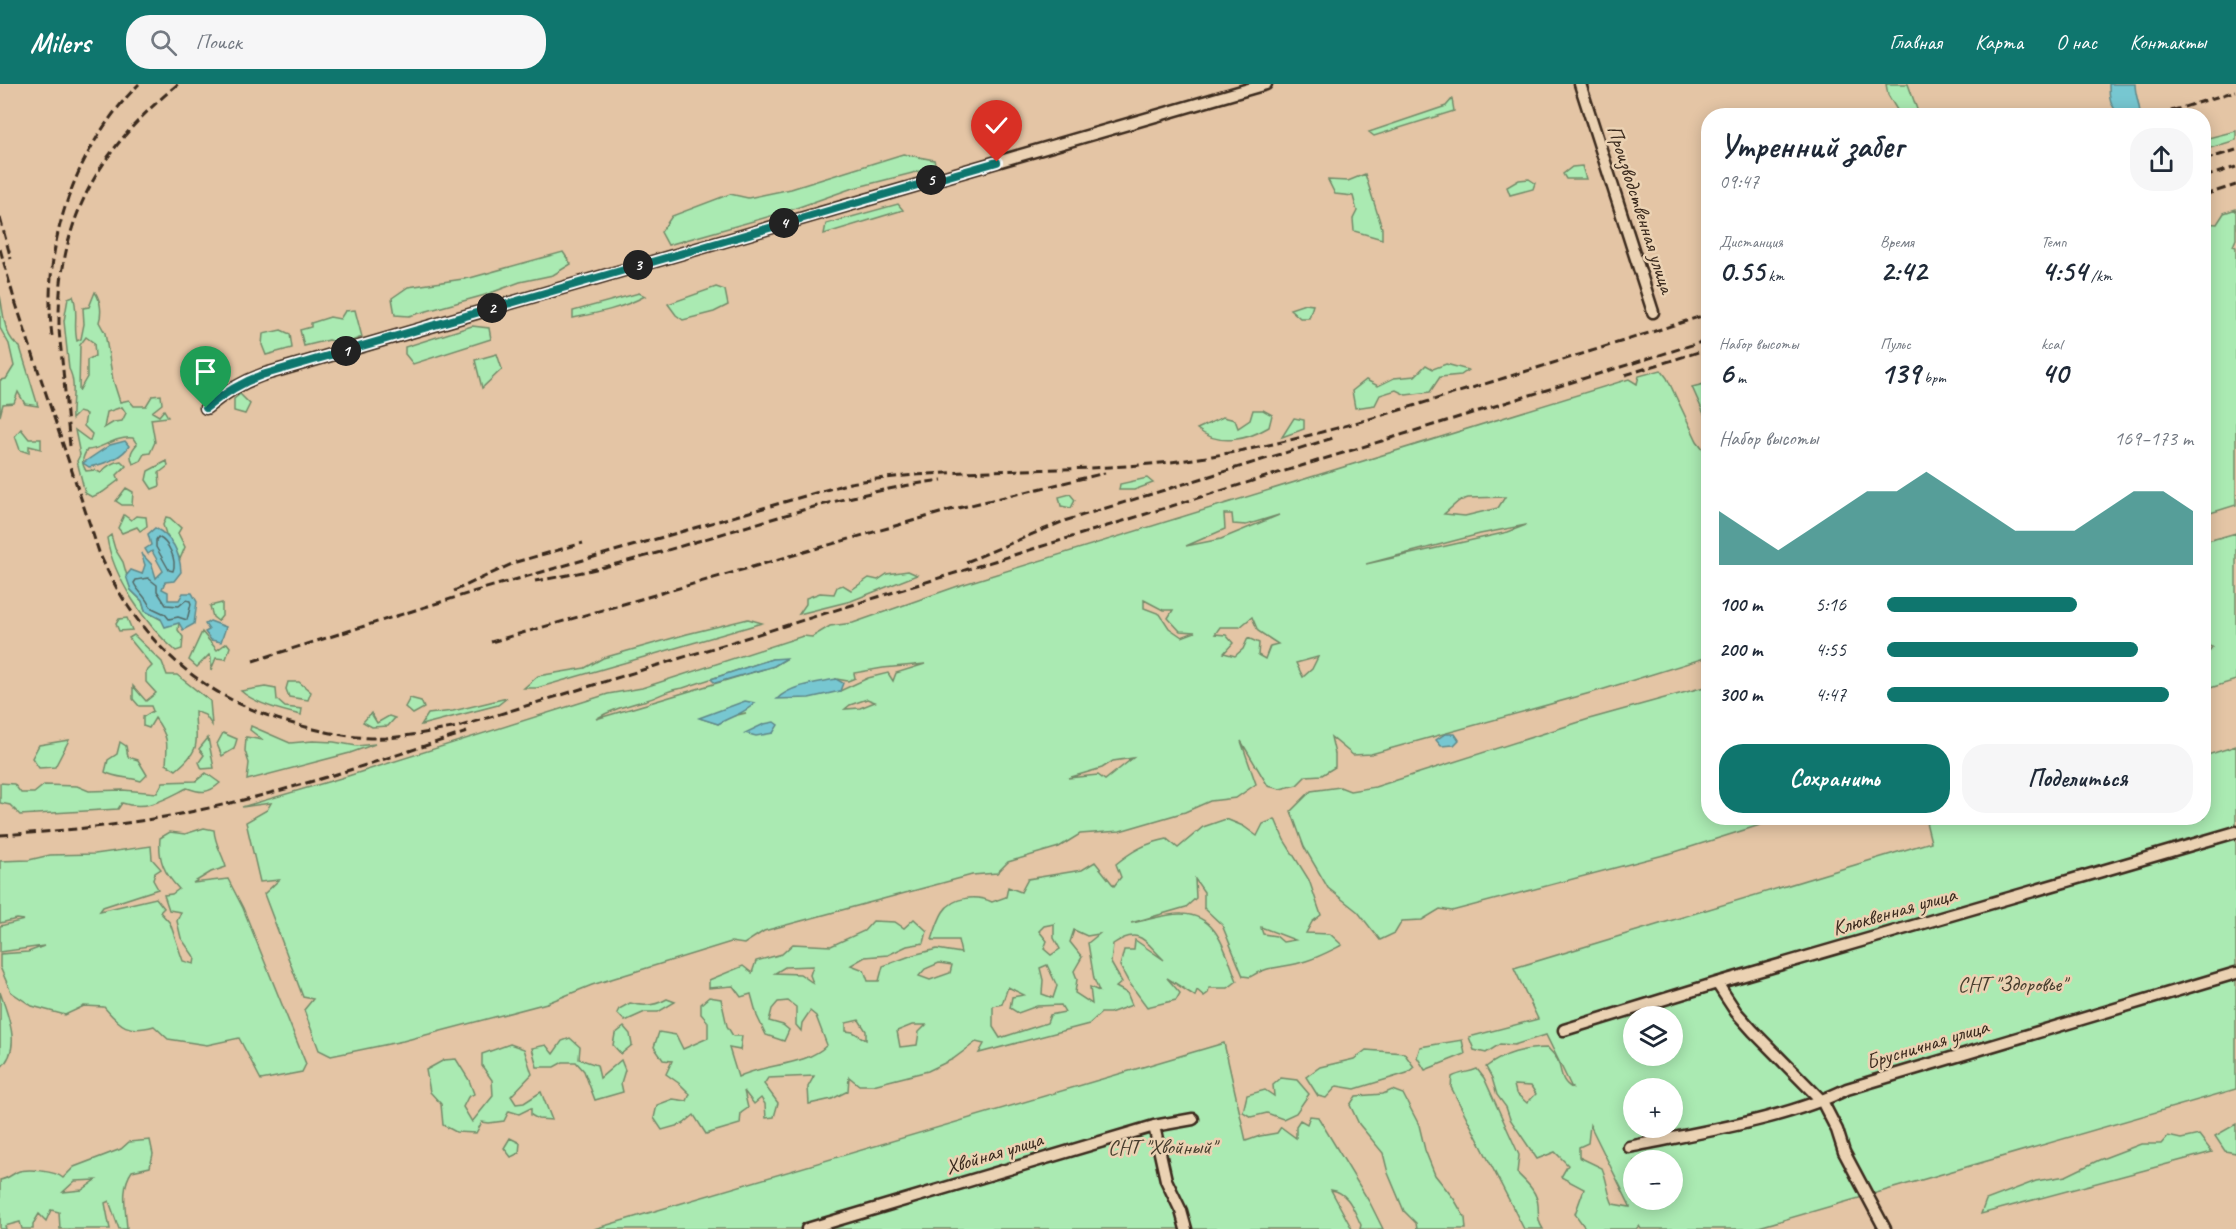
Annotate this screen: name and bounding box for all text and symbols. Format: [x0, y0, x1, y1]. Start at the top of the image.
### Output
search box [126, 15, 546, 69]
text: Milers [30, 25, 90, 60]
icon: search [147, 26, 180, 59]
text: Поиск [195, 28, 242, 56]
text: Главная [1889, 29, 1942, 55]
text: Карта [1975, 29, 2023, 55]
text: О нас [2056, 29, 2097, 55]
text: Контакты [2130, 29, 2206, 55]
pin [971, 100, 1022, 162]
icon: check [980, 109, 1013, 142]
street label: Производственная улица [1602, 122, 1681, 299]
text: Утренний забег [1719, 125, 1903, 167]
button: share [2130, 128, 2193, 191]
pin: 5 [916, 165, 946, 195]
text: 09:47 [1719, 169, 1759, 194]
text: 5 [928, 170, 934, 190]
pin: 4 [769, 208, 799, 238]
text: 4 [780, 213, 788, 233]
text: Дистанция [1719, 232, 1783, 252]
text: Время [1880, 232, 1914, 252]
text: Темп [2041, 232, 2067, 252]
pin: 3 [623, 250, 653, 280]
text: 0.55 [1719, 252, 1764, 290]
text: 2:42 [1880, 252, 1926, 290]
text: 4:54 [2041, 252, 2087, 290]
text: 3 [634, 255, 642, 275]
text: km [1764, 266, 1784, 286]
text: /km [2087, 266, 2112, 286]
pin: 2 [477, 293, 507, 323]
text: 2 [488, 298, 496, 318]
text: Набор высоты [1719, 334, 1798, 354]
text: Пульс [1880, 334, 1911, 354]
text: kcal [2041, 334, 2062, 354]
pin: 1 [331, 336, 361, 366]
text: 1 [342, 341, 350, 361]
pin [180, 346, 231, 408]
text: 6 [1719, 354, 1733, 392]
text: 139 [1880, 354, 1920, 392]
text: 40 [2041, 354, 2068, 392]
icon: arrive [189, 355, 222, 388]
text: m [1733, 368, 1746, 388]
text: bpm [1920, 368, 1946, 388]
text: Набор высоты [1719, 426, 1818, 451]
text: 169–173 m [2114, 426, 2193, 451]
text: 100 m [1719, 592, 1762, 617]
text: 5:16 [1815, 592, 1846, 617]
text: 200 m [1719, 637, 1762, 662]
text: 4:55 [1815, 637, 1846, 662]
text: 300 m [1719, 682, 1762, 707]
text: 4:47 [1815, 682, 1846, 707]
button: Сохранить [1719, 744, 1950, 813]
button: Поделиться [1962, 744, 2193, 813]
street label: Клюквенная улица [1829, 880, 1961, 941]
park label: СНТ "Здоровье" [1958, 971, 2070, 997]
map controls [1623, 1006, 1683, 1210]
button: layers [1623, 1006, 1683, 1066]
street label: Брусничная улица [1863, 1013, 1993, 1075]
button: + [1623, 1078, 1683, 1138]
street label: Хвойная улица [942, 1125, 1047, 1180]
park label: СНТ "Хвойный" [1108, 1134, 1220, 1160]
button: − [1623, 1150, 1683, 1210]

